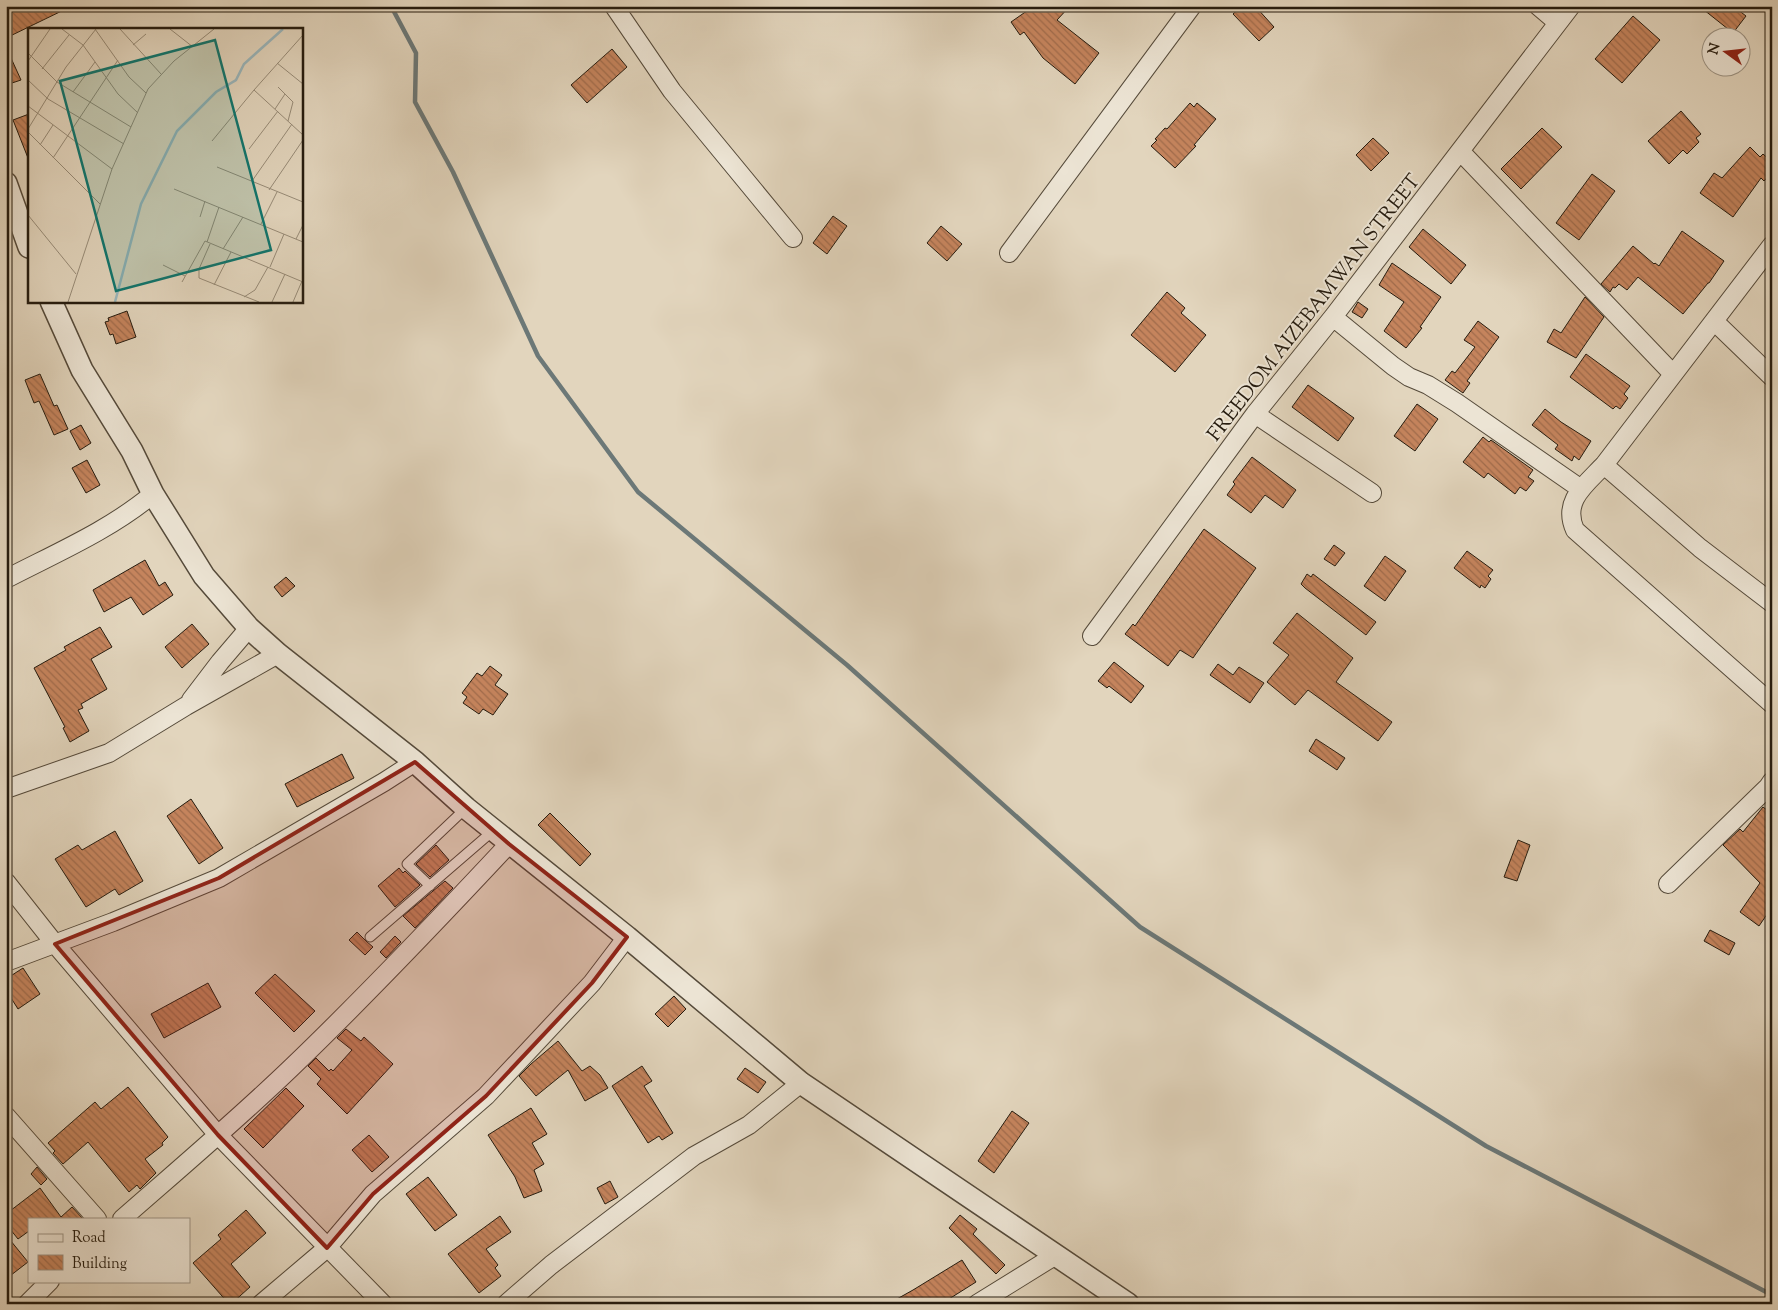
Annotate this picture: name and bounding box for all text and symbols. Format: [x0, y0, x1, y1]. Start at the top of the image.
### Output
inset map [28, 28, 302, 302]
north arrow [1700, 28, 1750, 78]
text: N [1704, 41, 1726, 57]
street label: FREEDOM AIZEBAMWAN STREET [1201, 169, 1429, 448]
legend [28, 1218, 190, 1282]
text: Road [72, 1228, 106, 1249]
text: Building [72, 1254, 127, 1275]

